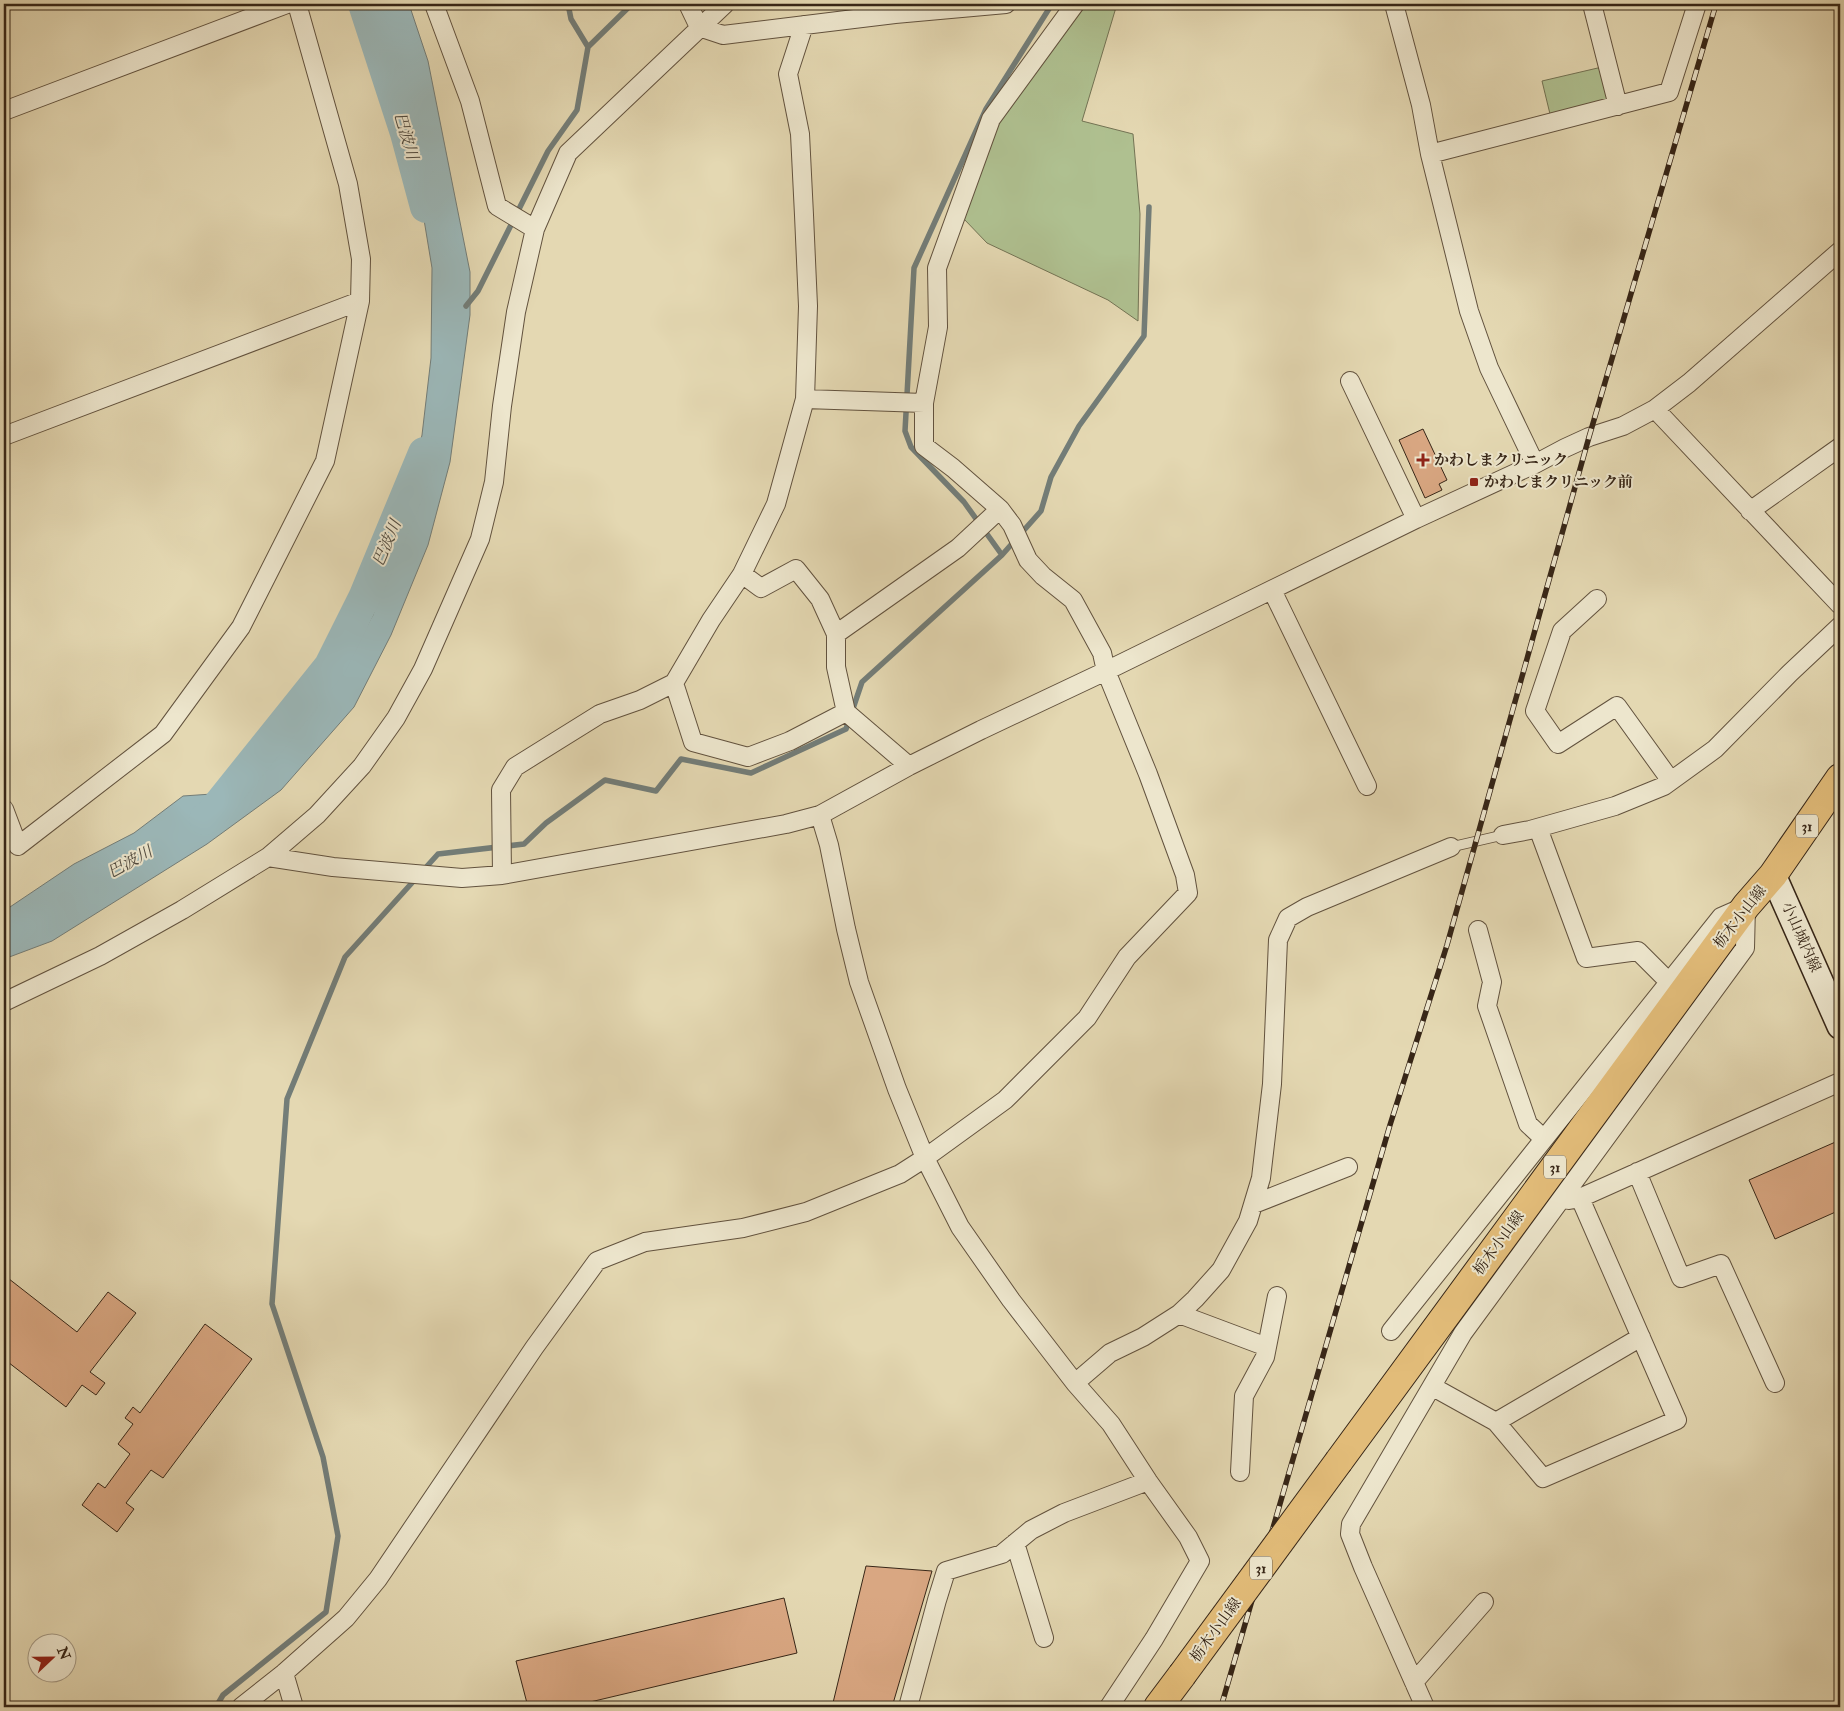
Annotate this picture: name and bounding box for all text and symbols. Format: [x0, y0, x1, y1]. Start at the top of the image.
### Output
water label: 巴波川 [390, 110, 423, 164]
place label: かわしまクリニック [1434, 451, 1568, 470]
marker: かわしまクリニック [1416, 453, 1430, 467]
place label: かわしまクリニック前 [1484, 473, 1633, 492]
marker: かわしまクリニック前 [1468, 476, 1480, 488]
water label: 巴波川 [368, 515, 406, 569]
road number: 31 [1796, 814, 1818, 838]
water label: 巴波川 [104, 841, 158, 882]
street label: 栃木小山線 [1709, 882, 1771, 952]
street label: 小山城内線 [1777, 899, 1825, 975]
road number: 31 [1544, 1156, 1566, 1178]
street label: 栃木小山線 [1469, 1207, 1529, 1279]
road number: 31 [1250, 1556, 1272, 1580]
street label: 栃木小山線 [1186, 1594, 1246, 1666]
north arrow [28, 1634, 78, 1684]
text: N [53, 1643, 74, 1663]

